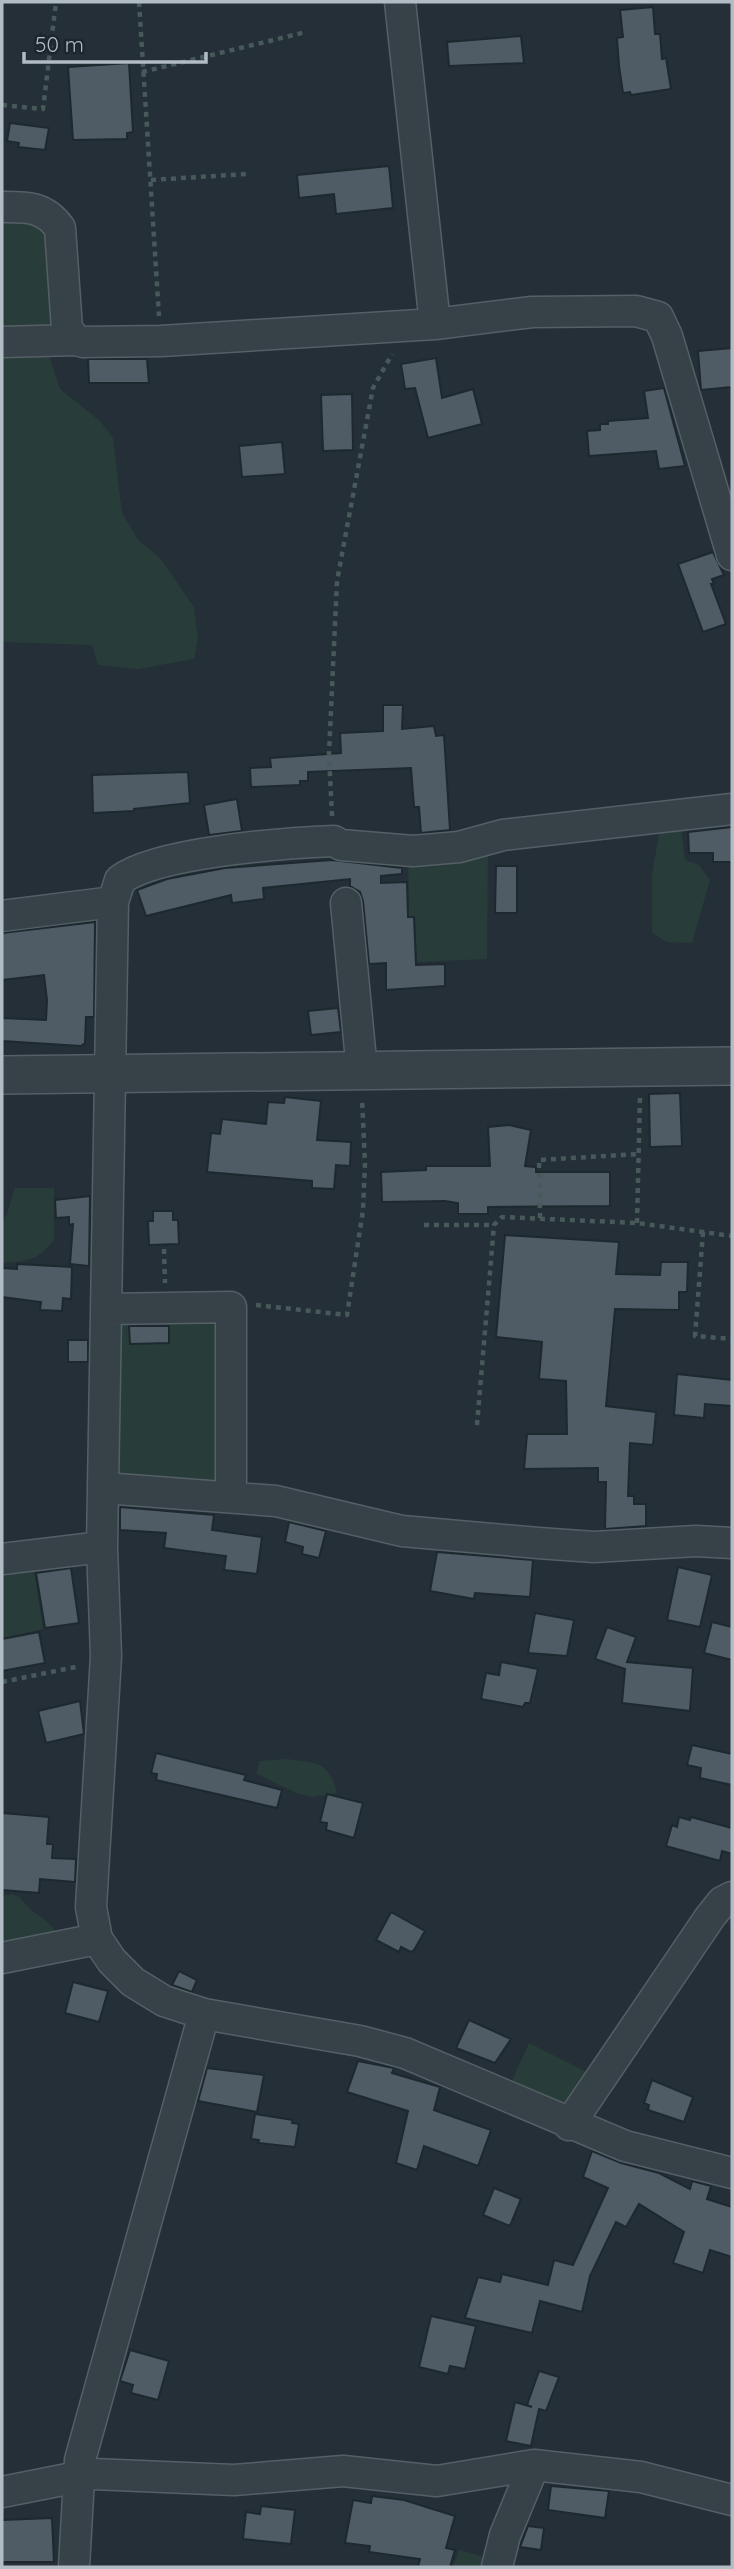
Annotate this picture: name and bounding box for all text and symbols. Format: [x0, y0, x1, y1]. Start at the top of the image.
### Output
scale bar [24, 21, 206, 65]
text: 50 m [35, 31, 84, 57]

